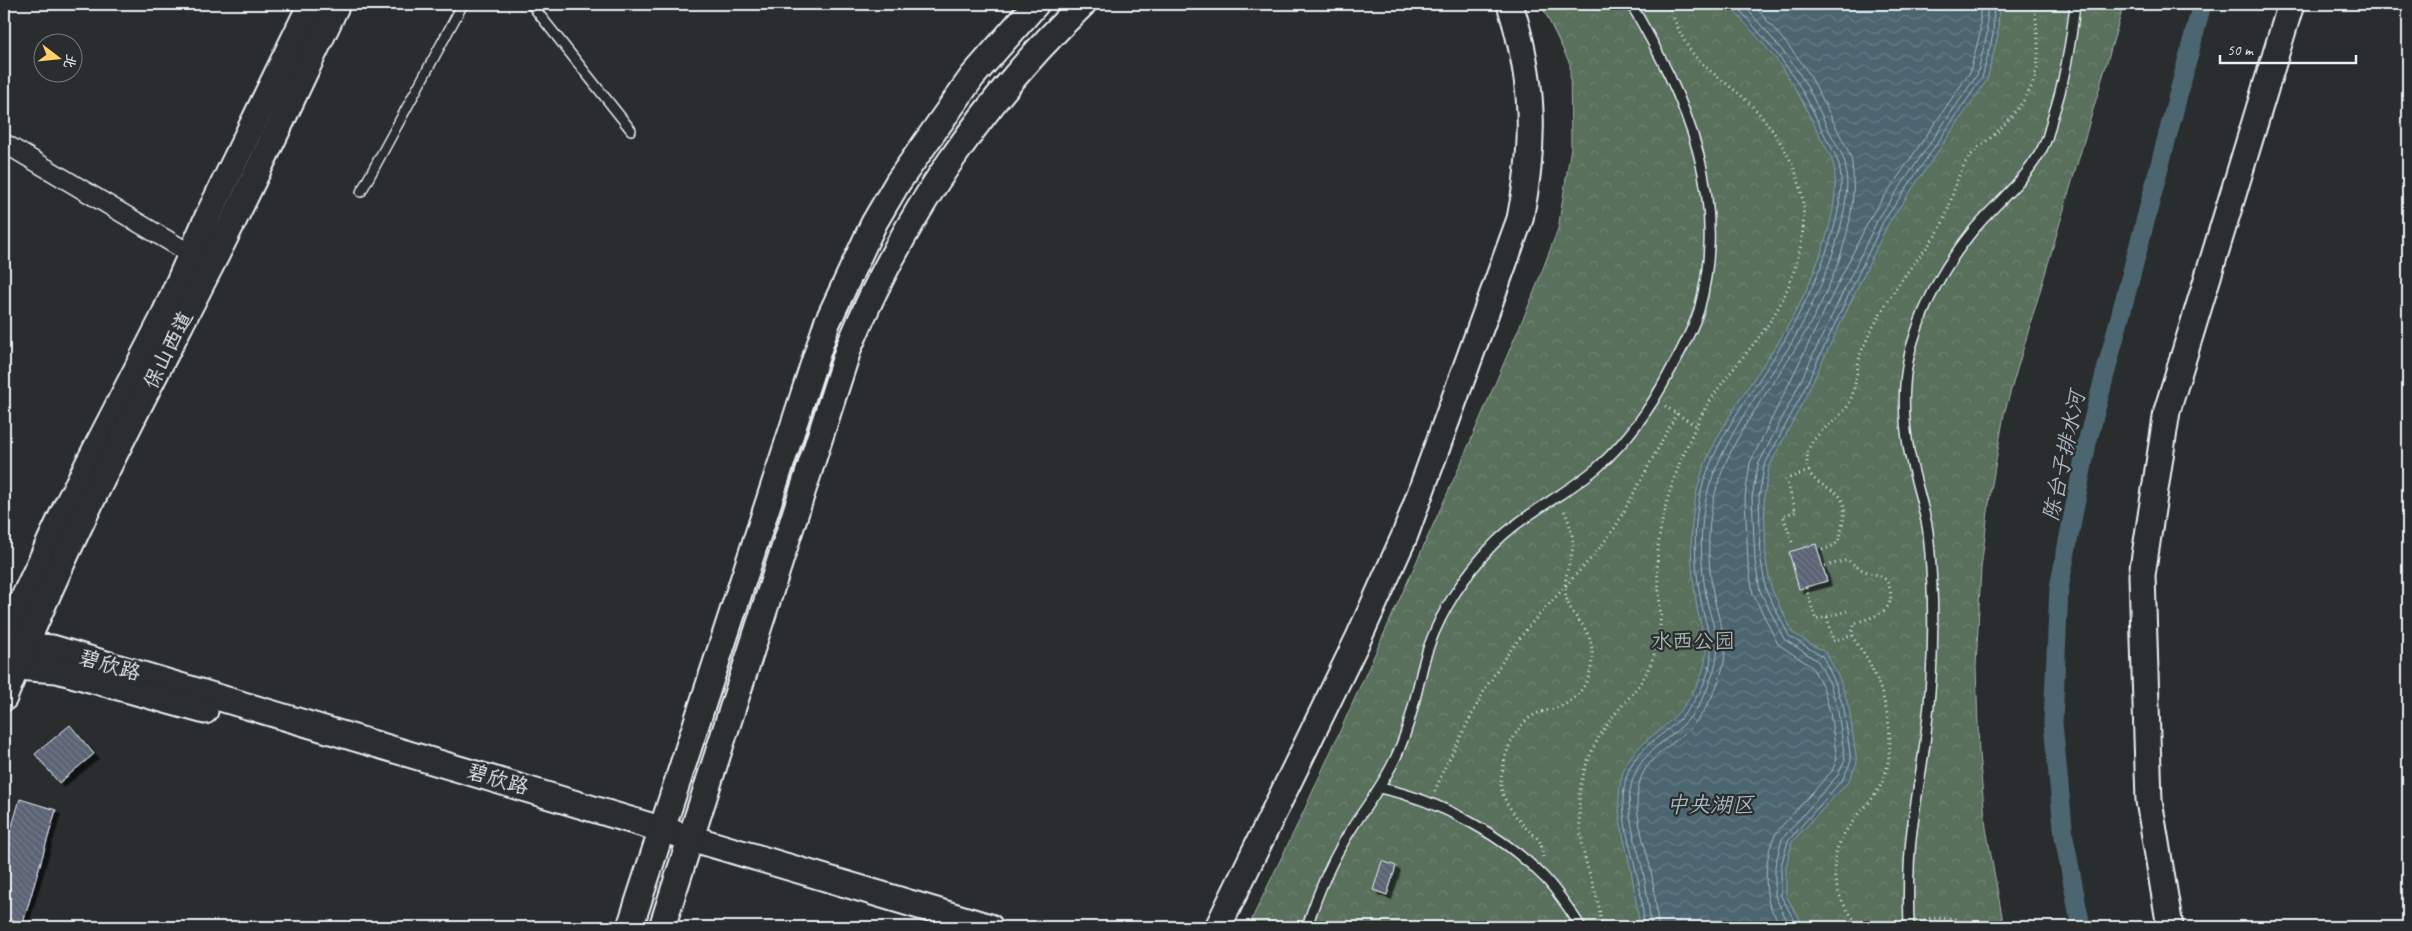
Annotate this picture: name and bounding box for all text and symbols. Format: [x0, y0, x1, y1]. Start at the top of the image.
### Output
north arrow [32, 32, 82, 82]
scale bar [2220, 32, 2356, 64]
text: 50 m [2227, 41, 2254, 60]
text: 北 [60, 52, 80, 71]
street label: 保山西道 [137, 307, 199, 393]
water label: 陈台子排水河 [2037, 386, 2092, 524]
park label: 水西公园 [1651, 628, 1735, 654]
street label: 碧欣路 [76, 644, 144, 686]
street label: 碧欣路 [464, 758, 532, 800]
water label: 中央湖区 [1666, 791, 1755, 819]

